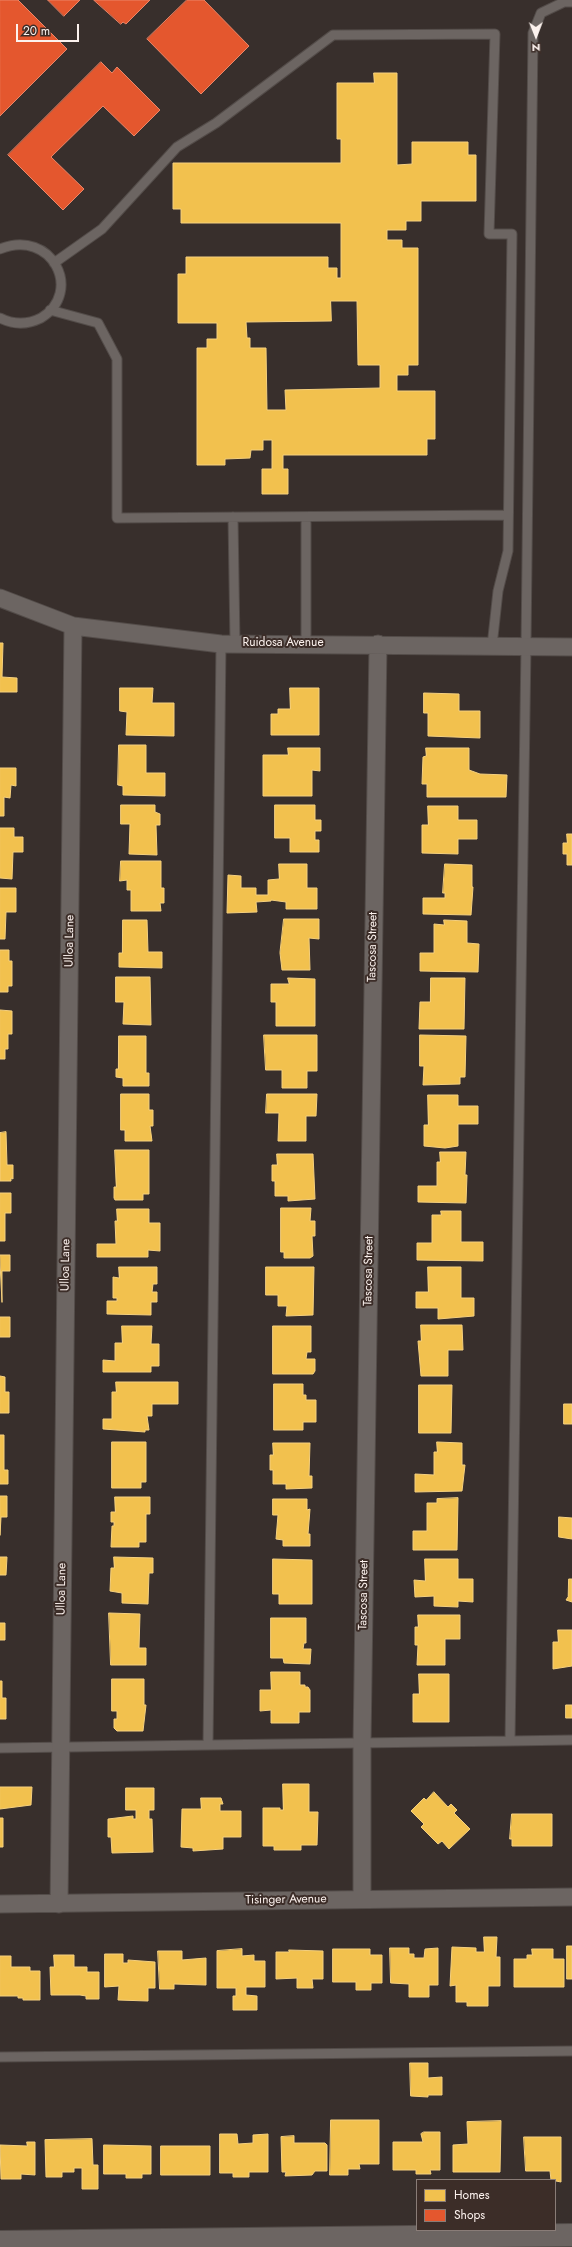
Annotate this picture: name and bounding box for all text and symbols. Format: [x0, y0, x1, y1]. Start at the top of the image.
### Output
scale bar [18, 16, 81, 42]
north arrow [516, 16, 556, 56]
text: 20 m [23, 22, 50, 40]
text: N [532, 40, 541, 56]
street label: Ruidosa Avenue [242, 636, 324, 650]
street label: Tascosa Street [365, 912, 381, 982]
street label: Ulloa Lane [62, 915, 78, 967]
street label: Tascosa Street [361, 1236, 377, 1306]
street label: Ulloa Lane [58, 1239, 74, 1291]
street label: Tascosa Street [356, 1560, 372, 1630]
street label: Ulloa Lane [54, 1563, 70, 1615]
street label: Tisinger Avenue [245, 1892, 327, 1908]
legend [416, 2179, 556, 2231]
text: Homes [454, 2186, 490, 2204]
text: Shops [454, 2206, 485, 2224]

